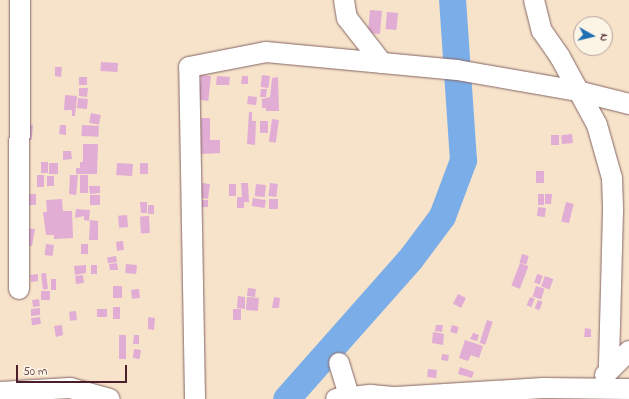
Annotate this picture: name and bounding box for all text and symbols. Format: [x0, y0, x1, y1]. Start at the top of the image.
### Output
north arrow [573, 16, 613, 56]
text: N [595, 33, 612, 42]
scale bar [18, 357, 129, 383]
text: 50 m [23, 363, 47, 381]

